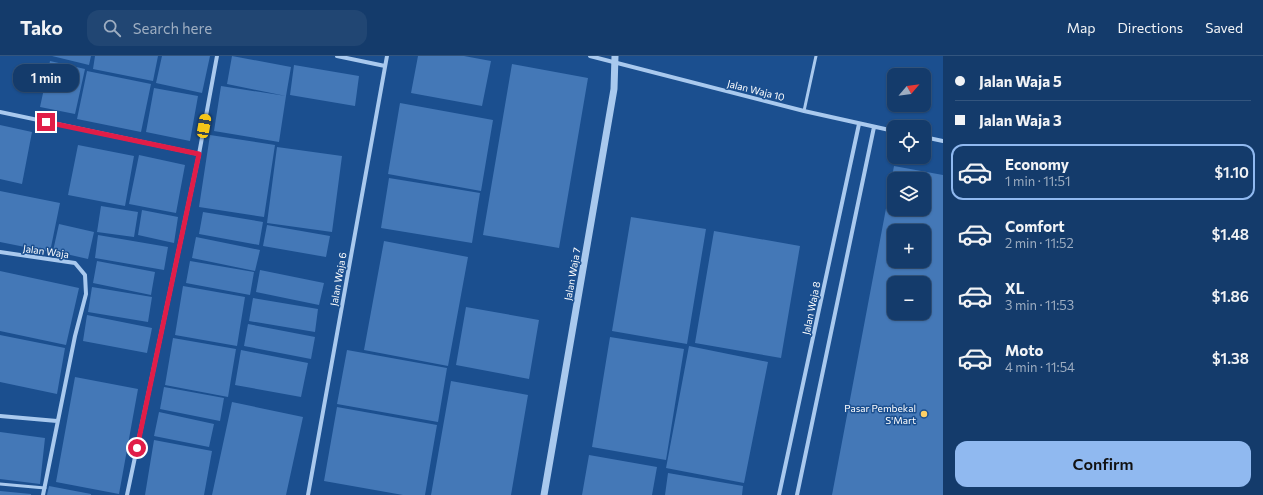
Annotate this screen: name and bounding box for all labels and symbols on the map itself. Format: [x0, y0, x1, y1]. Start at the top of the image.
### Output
callout: 1 min [13, 64, 79, 92]
north arrow [887, 68, 931, 112]
street label: Jalan Waja 10 [726, 77, 786, 103]
route end [37, 113, 55, 131]
car [196, 113, 212, 139]
street label: Jalan Waja [22, 242, 70, 260]
street label: Jalan Waja 7 [561, 247, 583, 301]
street label: Jalan Waja 6 [327, 251, 349, 307]
street label: Jalan Waja 8 [799, 280, 823, 336]
place label: Pasar Pembekal S'Mart [844, 402, 916, 426]
marker: Pasar Pembekal S'Mart [919, 409, 929, 419]
route start [128, 439, 146, 457]

